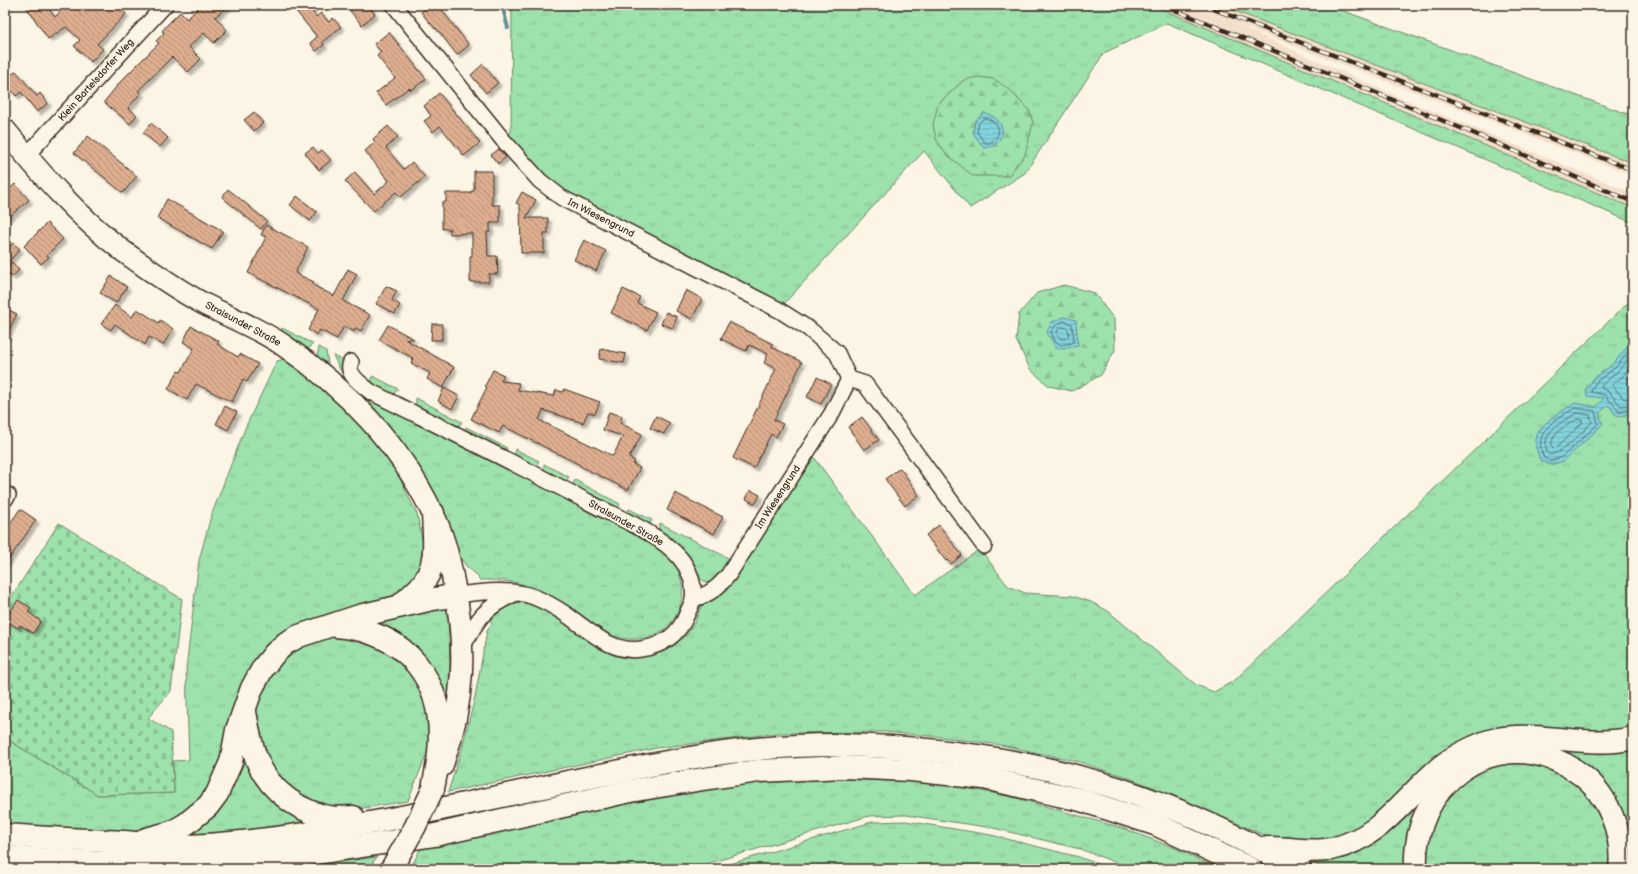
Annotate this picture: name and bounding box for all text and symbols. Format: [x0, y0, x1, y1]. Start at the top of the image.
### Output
street label: Klein Bartelsdorfer Weg [56, 36, 136, 124]
street label: Im Wiesengrund [566, 196, 637, 240]
street label: Stralsunder Straße [203, 299, 283, 349]
street label: Im Wiesengrund [753, 463, 803, 531]
street label: Stralsunder Straße [586, 497, 666, 549]

